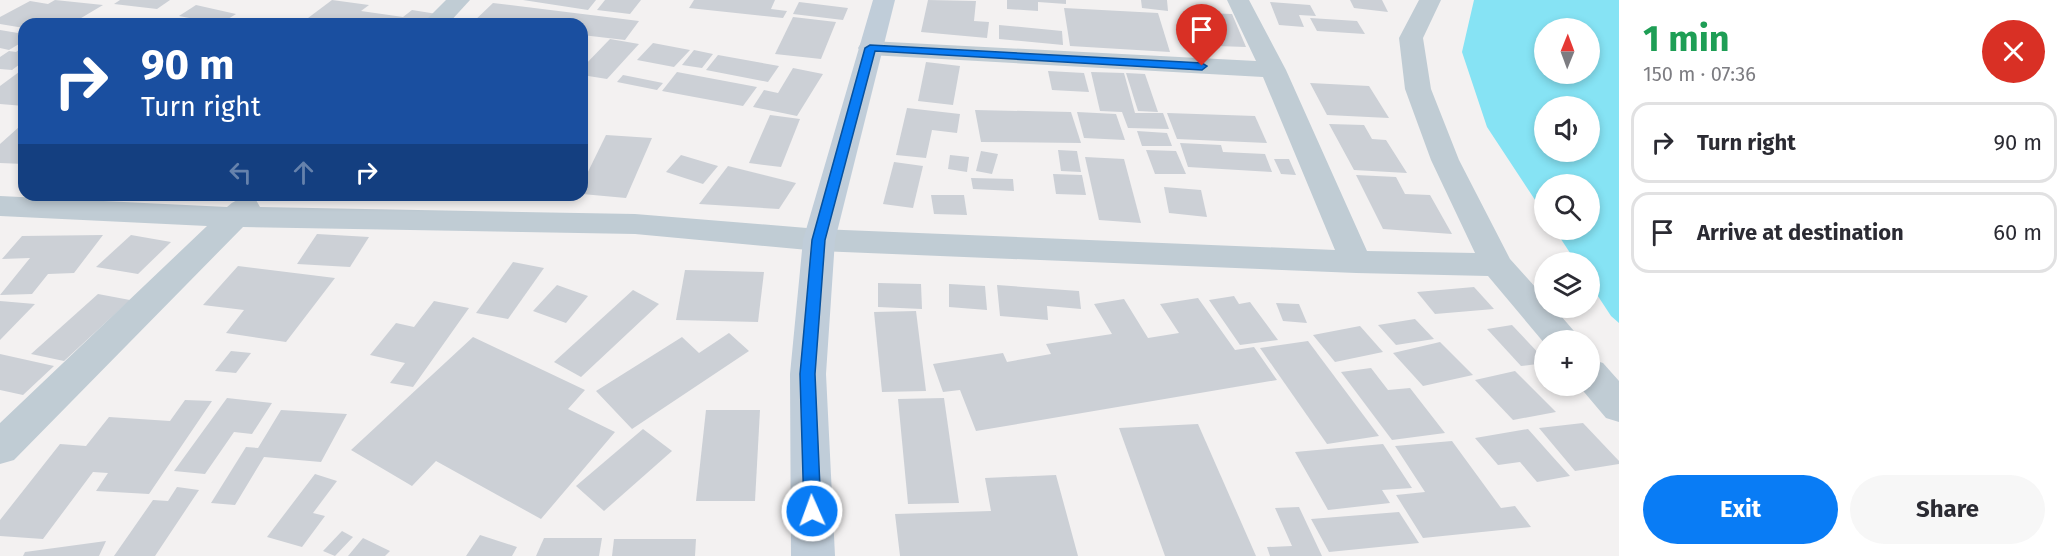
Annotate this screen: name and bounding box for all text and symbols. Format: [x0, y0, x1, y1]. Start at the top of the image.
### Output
pin [1176, 4, 1227, 66]
icon: arrive [1185, 13, 1218, 46]
text: 1 min [1643, 17, 1730, 61]
north arrow [1534, 18, 1600, 84]
map controls [1534, 18, 1600, 396]
button: close [1982, 20, 2045, 83]
text: 90 m [141, 40, 235, 90]
icon: right [42, 42, 120, 120]
text: 150 m · 07:36 [1643, 62, 1756, 86]
text: Turn right [141, 91, 261, 123]
button: sound [1534, 96, 1600, 162]
icon: right [1646, 126, 1679, 159]
text: Turn right [1697, 129, 1796, 156]
text: 90 m [1993, 129, 2042, 156]
icon: left [224, 156, 257, 189]
icon: ahead [287, 156, 320, 189]
icon: right [350, 156, 383, 189]
button: search [1534, 174, 1600, 240]
icon: arrive [1646, 216, 1679, 249]
text: Arrive at destination [1697, 219, 1904, 246]
text: 60 m [1993, 219, 2042, 246]
button: layers [1534, 252, 1600, 318]
button: + [1534, 330, 1600, 396]
button: Exit [1643, 475, 1838, 544]
button: Share [1850, 475, 2045, 544]
position arrow [780, 479, 844, 543]

